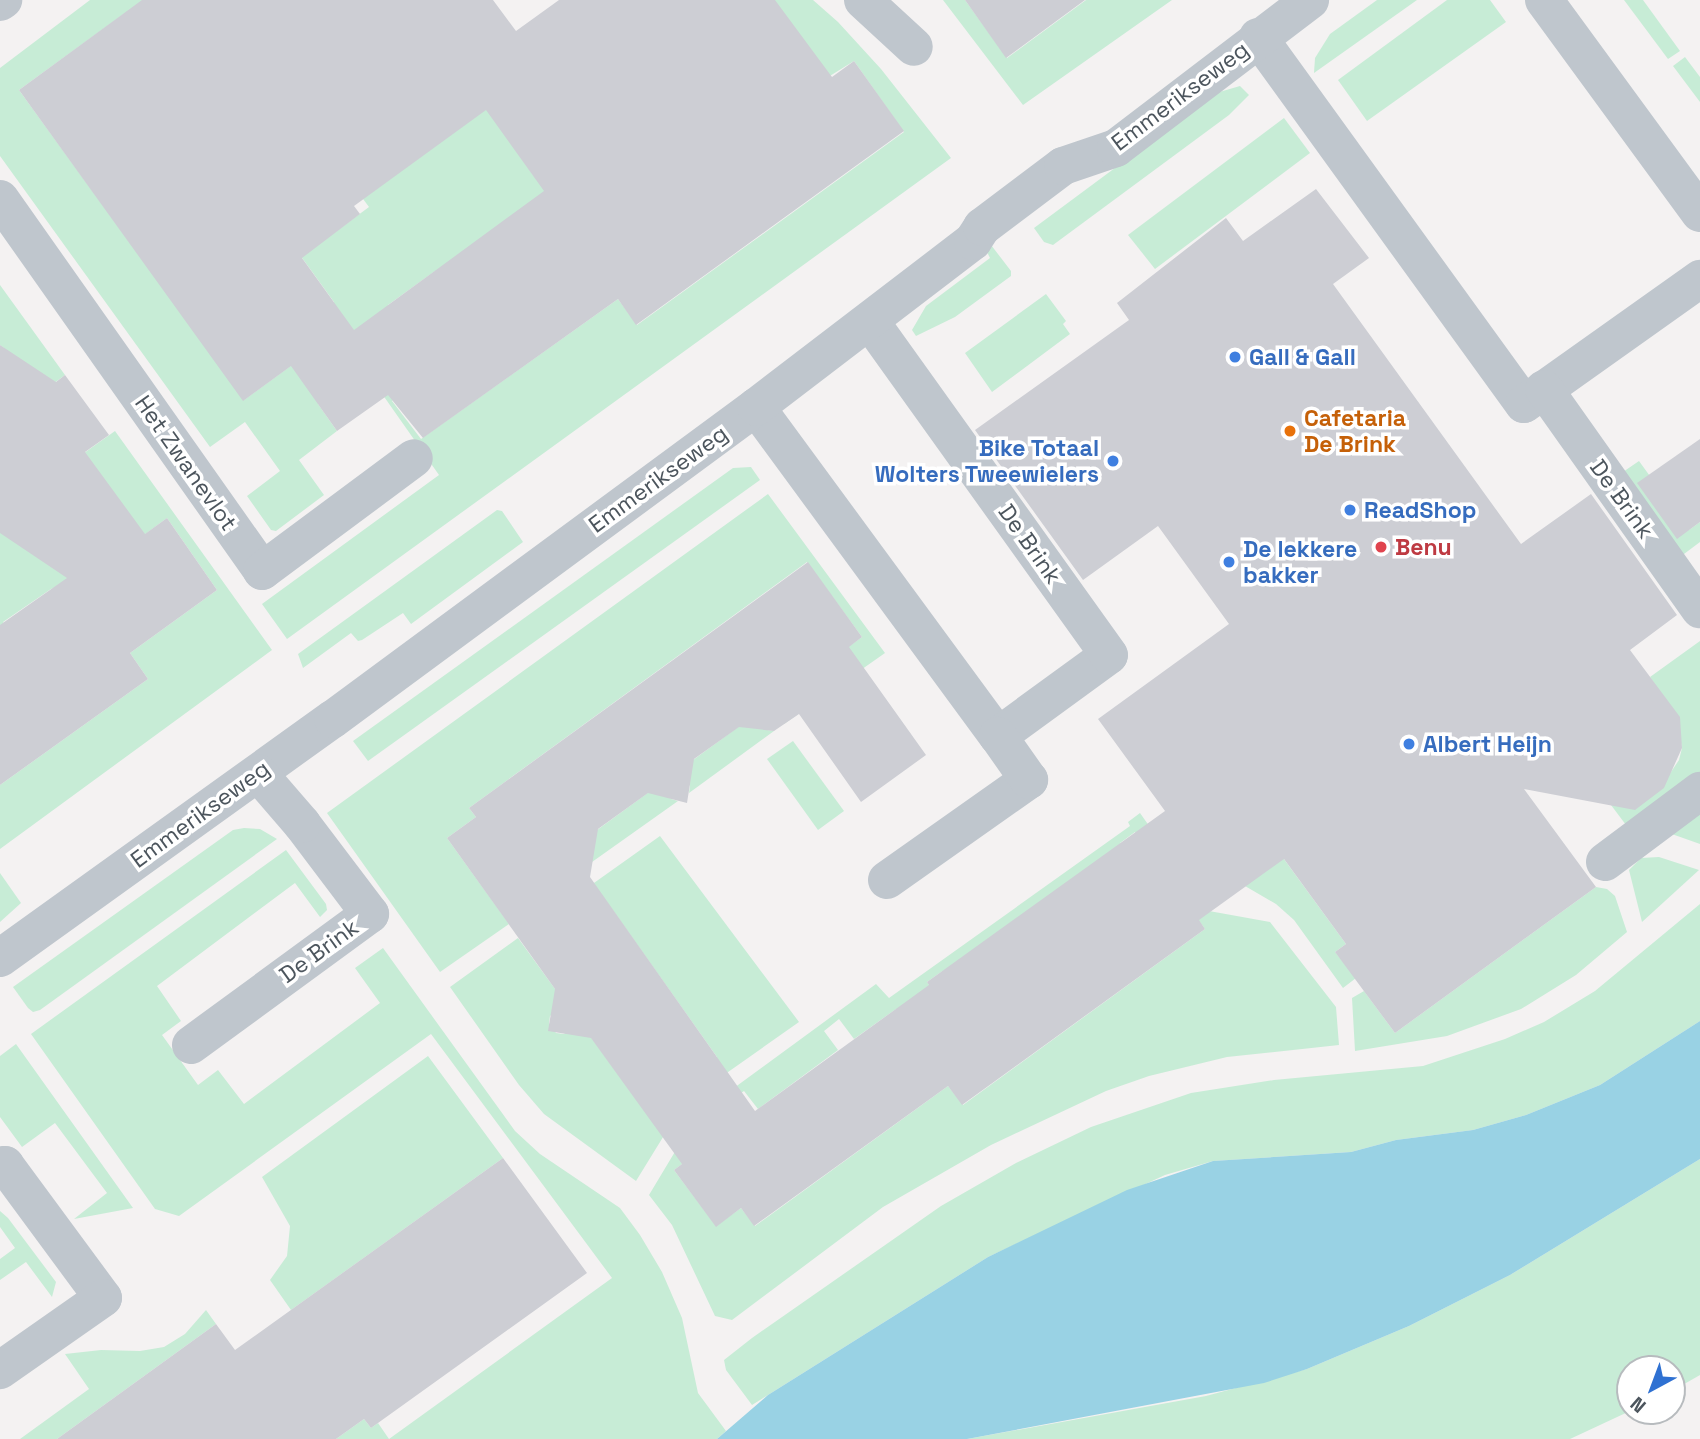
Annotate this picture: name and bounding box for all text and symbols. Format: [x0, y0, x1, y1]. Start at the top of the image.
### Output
street label: Emmerikseweg [1106, 35, 1254, 157]
place label: Gall & Gall [1249, 343, 1356, 371]
marker: Gall & Gall [1227, 349, 1243, 365]
street label: Het Zwanevlot [129, 390, 243, 536]
place label: Cafetaria De Brink [1304, 404, 1406, 458]
street label: Emmerikseweg [583, 419, 733, 539]
marker: Cafetaria De Brink [1282, 423, 1298, 439]
place label: Bike Totaal Wolters Tweewielers [874, 434, 1099, 488]
marker: Bike Totaal Wolters Tweewielers [1105, 453, 1121, 469]
street label: De Brink [1584, 454, 1660, 544]
place label: ReadShop [1364, 496, 1476, 524]
street label: De Brink [993, 499, 1067, 589]
marker: ReadShop [1342, 502, 1358, 518]
place label: Benu [1395, 533, 1452, 561]
place label: De lekkere bakker [1243, 535, 1357, 589]
marker: Benu [1373, 539, 1389, 555]
marker: De lekkere bakker [1221, 554, 1237, 570]
place label: Albert Heijn [1423, 730, 1552, 758]
marker: Albert Heijn [1401, 736, 1417, 752]
street label: Emmerikseweg [125, 754, 275, 874]
street label: De Brink [274, 913, 364, 989]
north arrow [1616, 1355, 1686, 1425]
text: N [1625, 1391, 1651, 1418]

